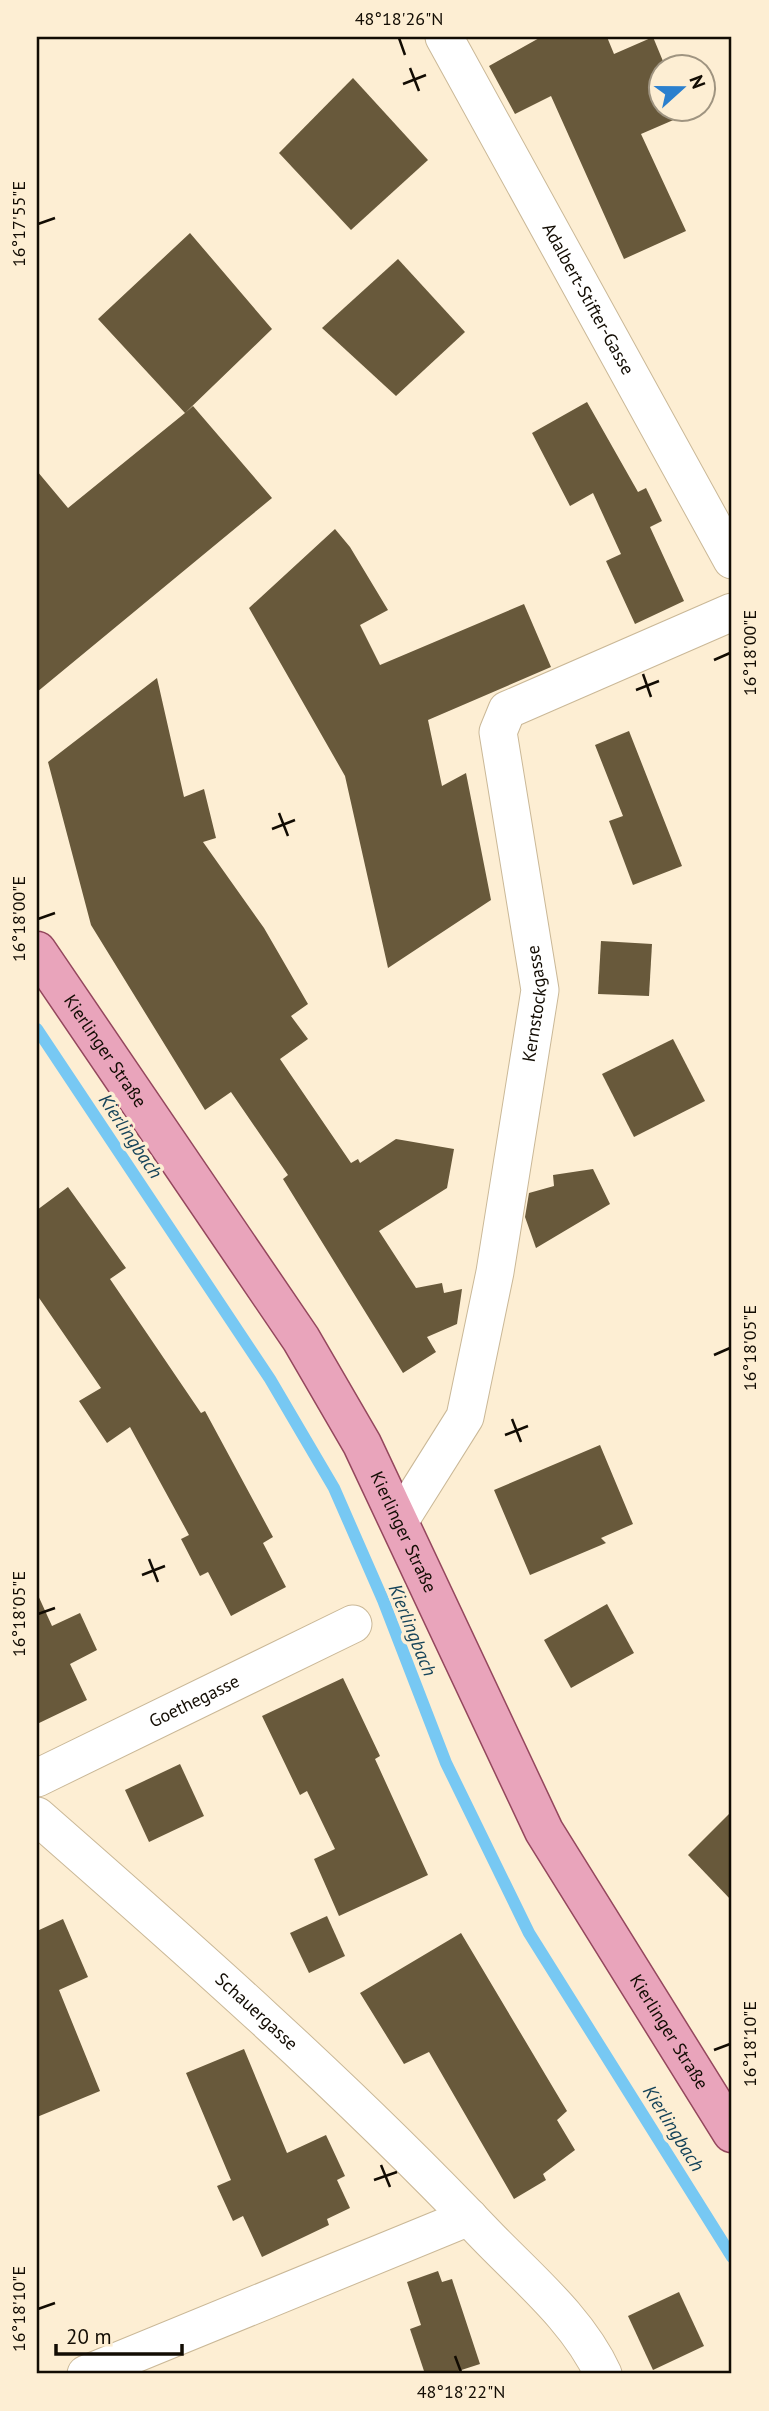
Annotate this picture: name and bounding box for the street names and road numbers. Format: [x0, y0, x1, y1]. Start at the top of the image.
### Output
street label: Adalbert-Stifter-Gasse [538, 219, 640, 379]
street label: Kernstockgasse [517, 944, 551, 1063]
street label: Kierlinger Straße [59, 990, 152, 1112]
street label: Kierlinger Straße [365, 1467, 442, 1596]
street label: Goethegasse [145, 1669, 243, 1733]
street label: Schauergasse [211, 1967, 303, 2055]
street label: Kierlinger Straße [625, 1970, 714, 2093]

